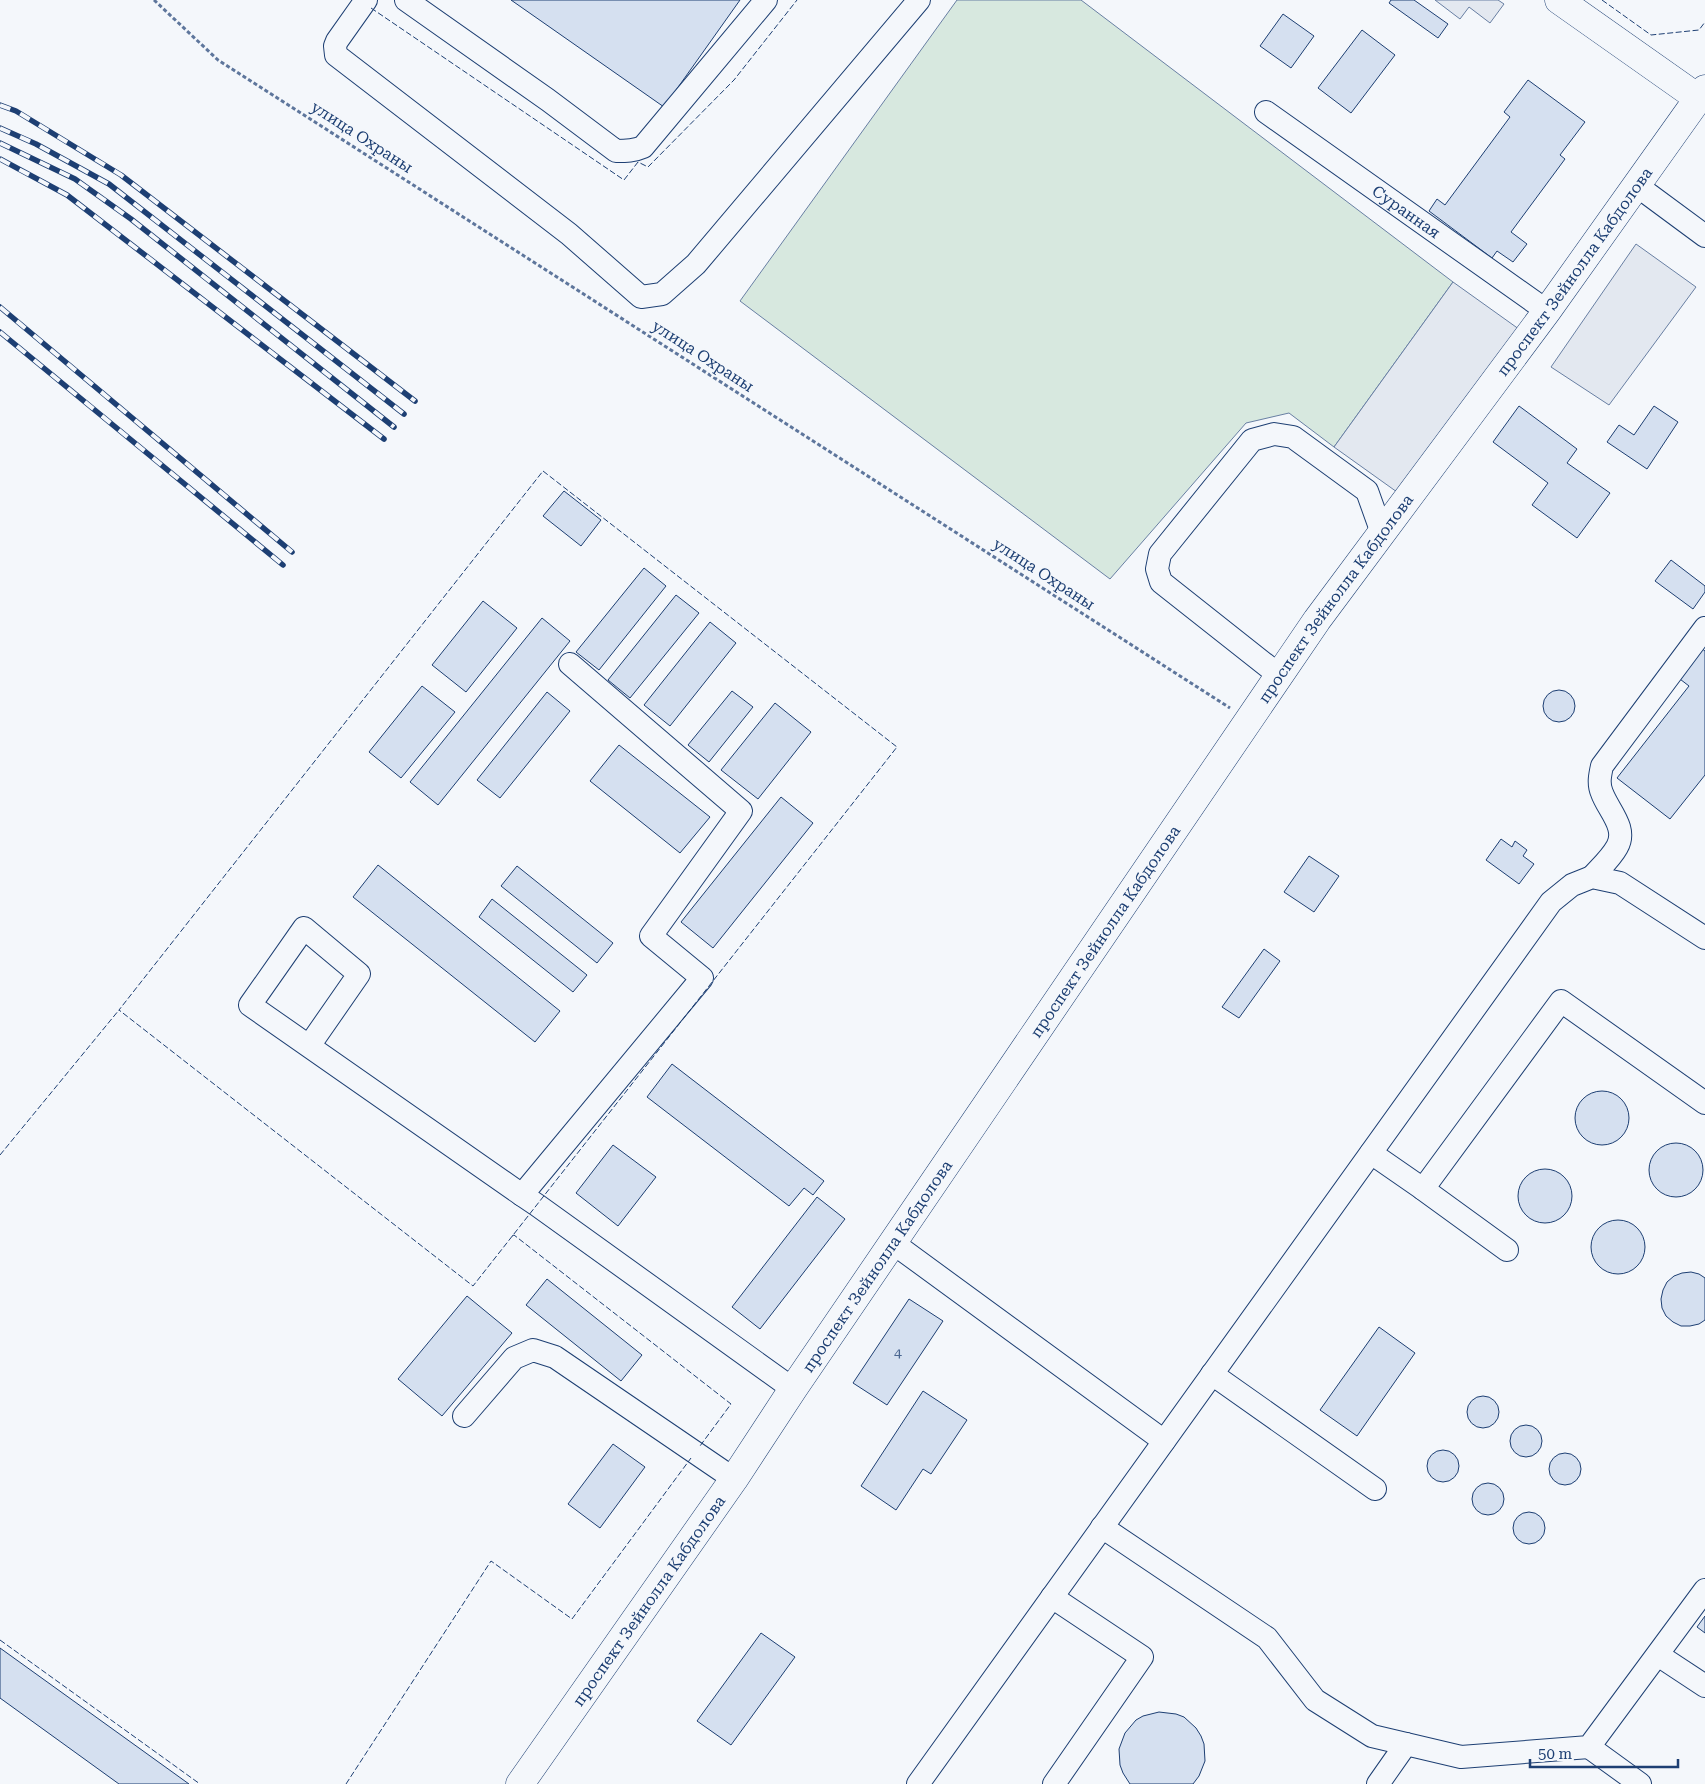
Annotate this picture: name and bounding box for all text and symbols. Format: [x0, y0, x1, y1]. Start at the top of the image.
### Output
street label: улица Охраны [308, 97, 416, 177]
street label: проспект Зейнолла Кабдолова [1493, 163, 1656, 379]
street label: Суранная [1369, 181, 1444, 242]
street label: улица Охраны [649, 316, 757, 396]
street label: проспект Зейнолла Кабдолова [1254, 490, 1417, 706]
street label: улица Охраны [990, 534, 1098, 614]
street label: проспект Зейнолла Кабдолова [1026, 821, 1184, 1041]
street label: проспект Зейнолла Кабдолова [798, 1156, 956, 1376]
house number: 4 [894, 1344, 902, 1360]
street label: проспект Зейнолла Кабдолова [568, 1492, 729, 1709]
scale bar [1530, 1736, 1678, 1768]
text: 50 m [1538, 1745, 1573, 1763]

